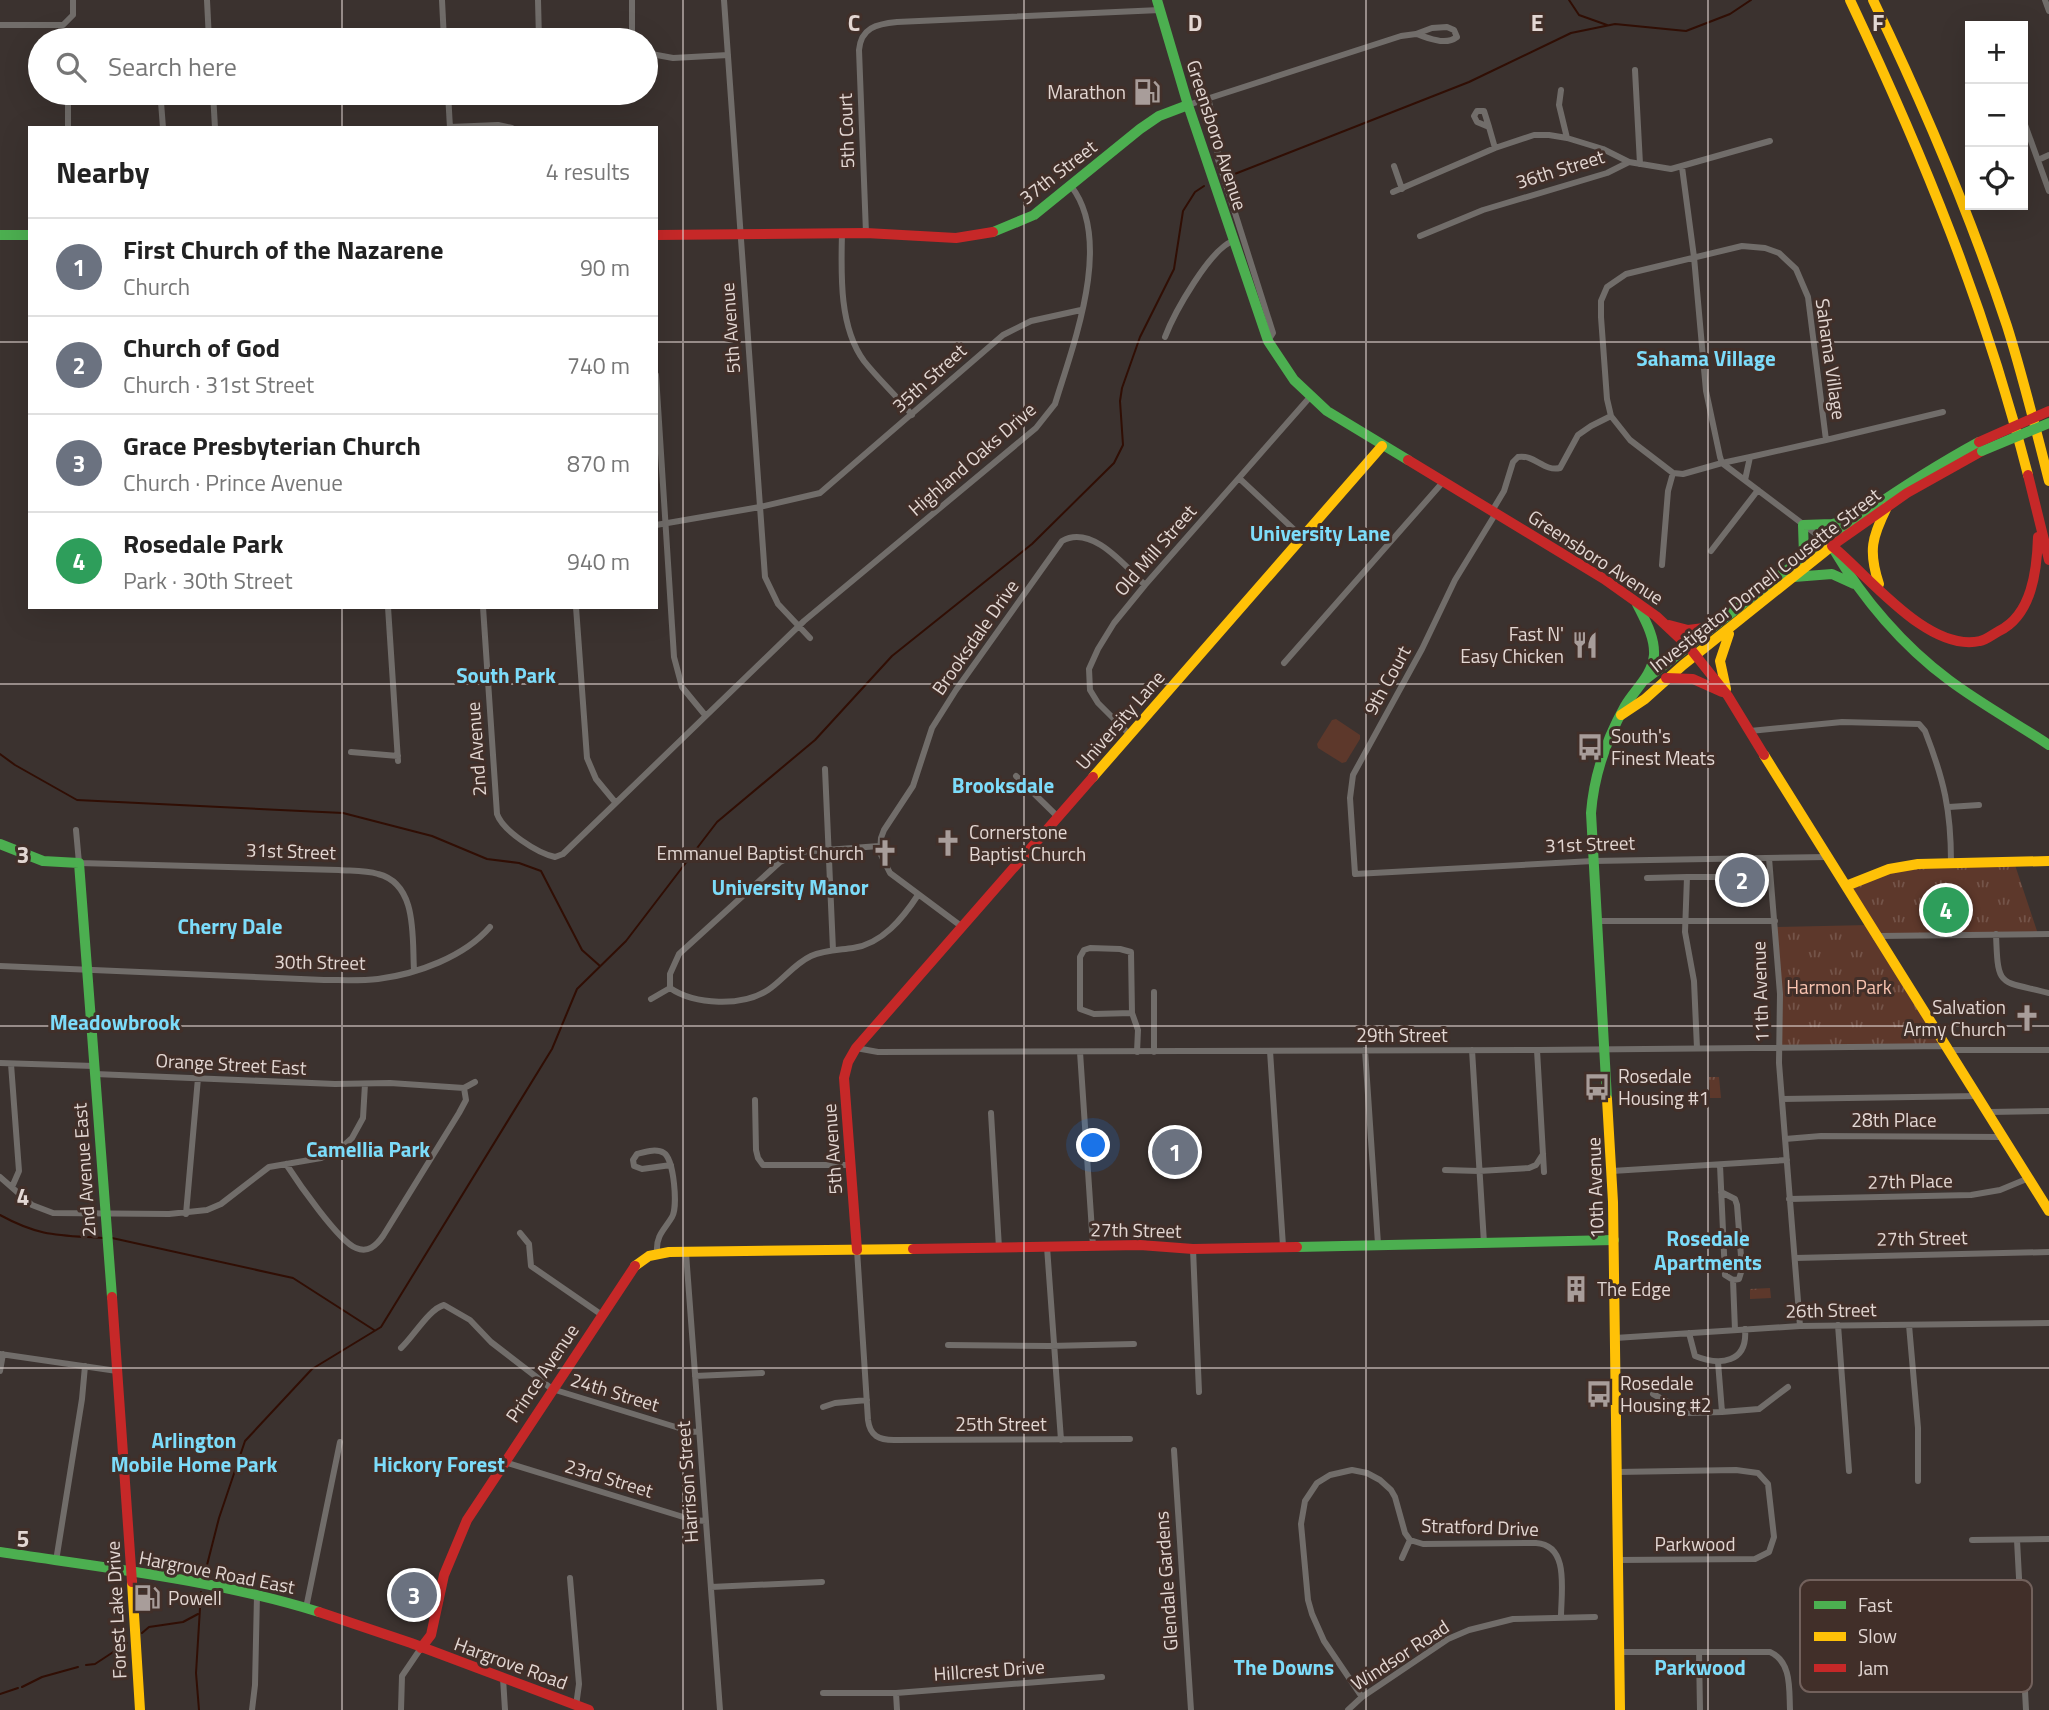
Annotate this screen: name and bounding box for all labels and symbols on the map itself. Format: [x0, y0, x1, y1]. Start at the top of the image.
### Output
text: C [848, 5, 860, 40]
text: D [1188, 5, 1202, 40]
text: E [1531, 5, 1543, 40]
text: F [1872, 5, 1884, 40]
street label: Greensboro Avenue [1180, 56, 1255, 214]
place label: Marathon [1047, 77, 1126, 106]
fuel station icon: Marathon [1132, 77, 1162, 107]
street label: 5th Court [830, 93, 861, 169]
street label: 37th Street [1013, 132, 1103, 211]
street label: 36th Street [1512, 141, 1608, 196]
street label: 5th Avenue [712, 282, 747, 374]
street label: Sahama Village [1809, 297, 1854, 421]
street label: 35th Street [885, 336, 973, 419]
district label: Sahama Village [1636, 342, 1776, 374]
street label: Highland Oaks Drive [901, 395, 1042, 522]
street label: Investigator Dornell Cousette Street [1643, 480, 1887, 679]
street label: Old Mill Street [1107, 497, 1203, 602]
street label: Greensboro Avenue [1523, 502, 1670, 611]
district label: University Lane [1250, 517, 1390, 549]
street label: Brooksdale Drive [924, 573, 1025, 700]
place label: Fast N' Easy Chicken [1460, 619, 1564, 670]
restaurant icon: Fast N' Easy Chicken [1570, 630, 1600, 660]
street label: 9th Court [1356, 640, 1418, 720]
district label: South Park [456, 659, 556, 691]
street label: University Lane [1068, 664, 1171, 776]
street label: 2nd Avenue [458, 701, 493, 797]
place label: South's Finest Meats [1611, 721, 1715, 772]
bus stop icon: South's Finest Meats [1575, 732, 1605, 762]
district label: Brooksdale [952, 769, 1054, 801]
place label: Cornerstone Baptist Church [969, 817, 1086, 868]
street label: 31st Street [1545, 827, 1636, 860]
church icon: Cornerstone Baptist Church [933, 828, 963, 858]
street label: 31st Street [246, 834, 337, 867]
text: 3 [17, 837, 29, 872]
place label: Emmanuel Baptist Church [657, 838, 864, 867]
church icon: Emmanuel Baptist Church [870, 838, 900, 868]
pin: 2 [1719, 854, 1765, 906]
district label: University Manor [712, 871, 869, 903]
pin: 4 [1923, 884, 1969, 936]
district label: Cherry Dale [178, 910, 282, 942]
street label: 11th Avenue [1743, 941, 1776, 1043]
street label: 30th Street [274, 946, 366, 977]
park label: Harmon Park [1786, 972, 1892, 1001]
place label: Salvation Army Church [1903, 992, 2006, 1043]
church icon: Salvation Army Church [2012, 1003, 2042, 1033]
district label: Meadowbrook [50, 1006, 181, 1038]
street label: 29th Street [1356, 1020, 1448, 1049]
street label: Orange Street East [155, 1045, 308, 1082]
place label: Rosedale Housing #1 [1618, 1061, 1709, 1112]
bus stop icon: Rosedale Housing #1 [1582, 1072, 1612, 1102]
street label: 2nd Avenue East [64, 1102, 103, 1238]
street label: 5th Avenue [814, 1103, 849, 1195]
street label: 28th Place [1851, 1105, 1937, 1134]
pin: 1 [1152, 1126, 1198, 1178]
your location [1076, 1128, 1110, 1162]
district label: Camellia Park [306, 1133, 430, 1165]
street label: 10th Avenue [1578, 1137, 1611, 1239]
street label: 27th Place [1867, 1165, 1953, 1196]
text: 4 [17, 1179, 29, 1214]
street label: 27th Street [1090, 1214, 1182, 1245]
district label: Rosedale Apartments [1654, 1222, 1762, 1278]
street label: 27th Street [1876, 1222, 1968, 1253]
building icon: The Edge [1561, 1274, 1591, 1304]
place label: The Edge [1597, 1274, 1671, 1303]
street label: 26th Street [1785, 1294, 1877, 1325]
street label: Prince Avenue [498, 1318, 585, 1428]
street label: 24th Street [567, 1364, 663, 1419]
place label: Rosedale Housing #2 [1620, 1368, 1711, 1419]
bus stop icon: Rosedale Housing #2 [1584, 1379, 1614, 1409]
street label: 25th Street [955, 1409, 1047, 1438]
street label: Harrison Street [668, 1420, 705, 1544]
district label: Arlington Mobile Home Park [111, 1424, 278, 1480]
district label: Hickory Forest [373, 1448, 505, 1480]
street label: 23rd Street [561, 1450, 657, 1505]
street label: Glendale Gardens [1146, 1510, 1185, 1652]
street label: Stratford Drive [1421, 1510, 1539, 1543]
text: 5 [17, 1521, 29, 1556]
street label: Parkwood [1655, 1529, 1735, 1558]
street label: Forest Lake Drive [97, 1540, 134, 1680]
street label: Hargrove Road East [137, 1542, 298, 1601]
pin: 3 [391, 1569, 437, 1621]
legend [1800, 1580, 2032, 1692]
fuel station icon: Powell [132, 1583, 162, 1613]
place label: Powell [168, 1583, 222, 1612]
text: Fast [1858, 1590, 1893, 1619]
street label: Windsor Road [1345, 1612, 1455, 1697]
text: Slow [1858, 1621, 1897, 1650]
street label: Hargrove Road [450, 1629, 572, 1696]
street label: Hillcrest Drive [932, 1651, 1045, 1688]
district label: The Downs [1234, 1651, 1334, 1683]
district label: Parkwood [1654, 1651, 1746, 1683]
text: Jam [1858, 1653, 1889, 1682]

